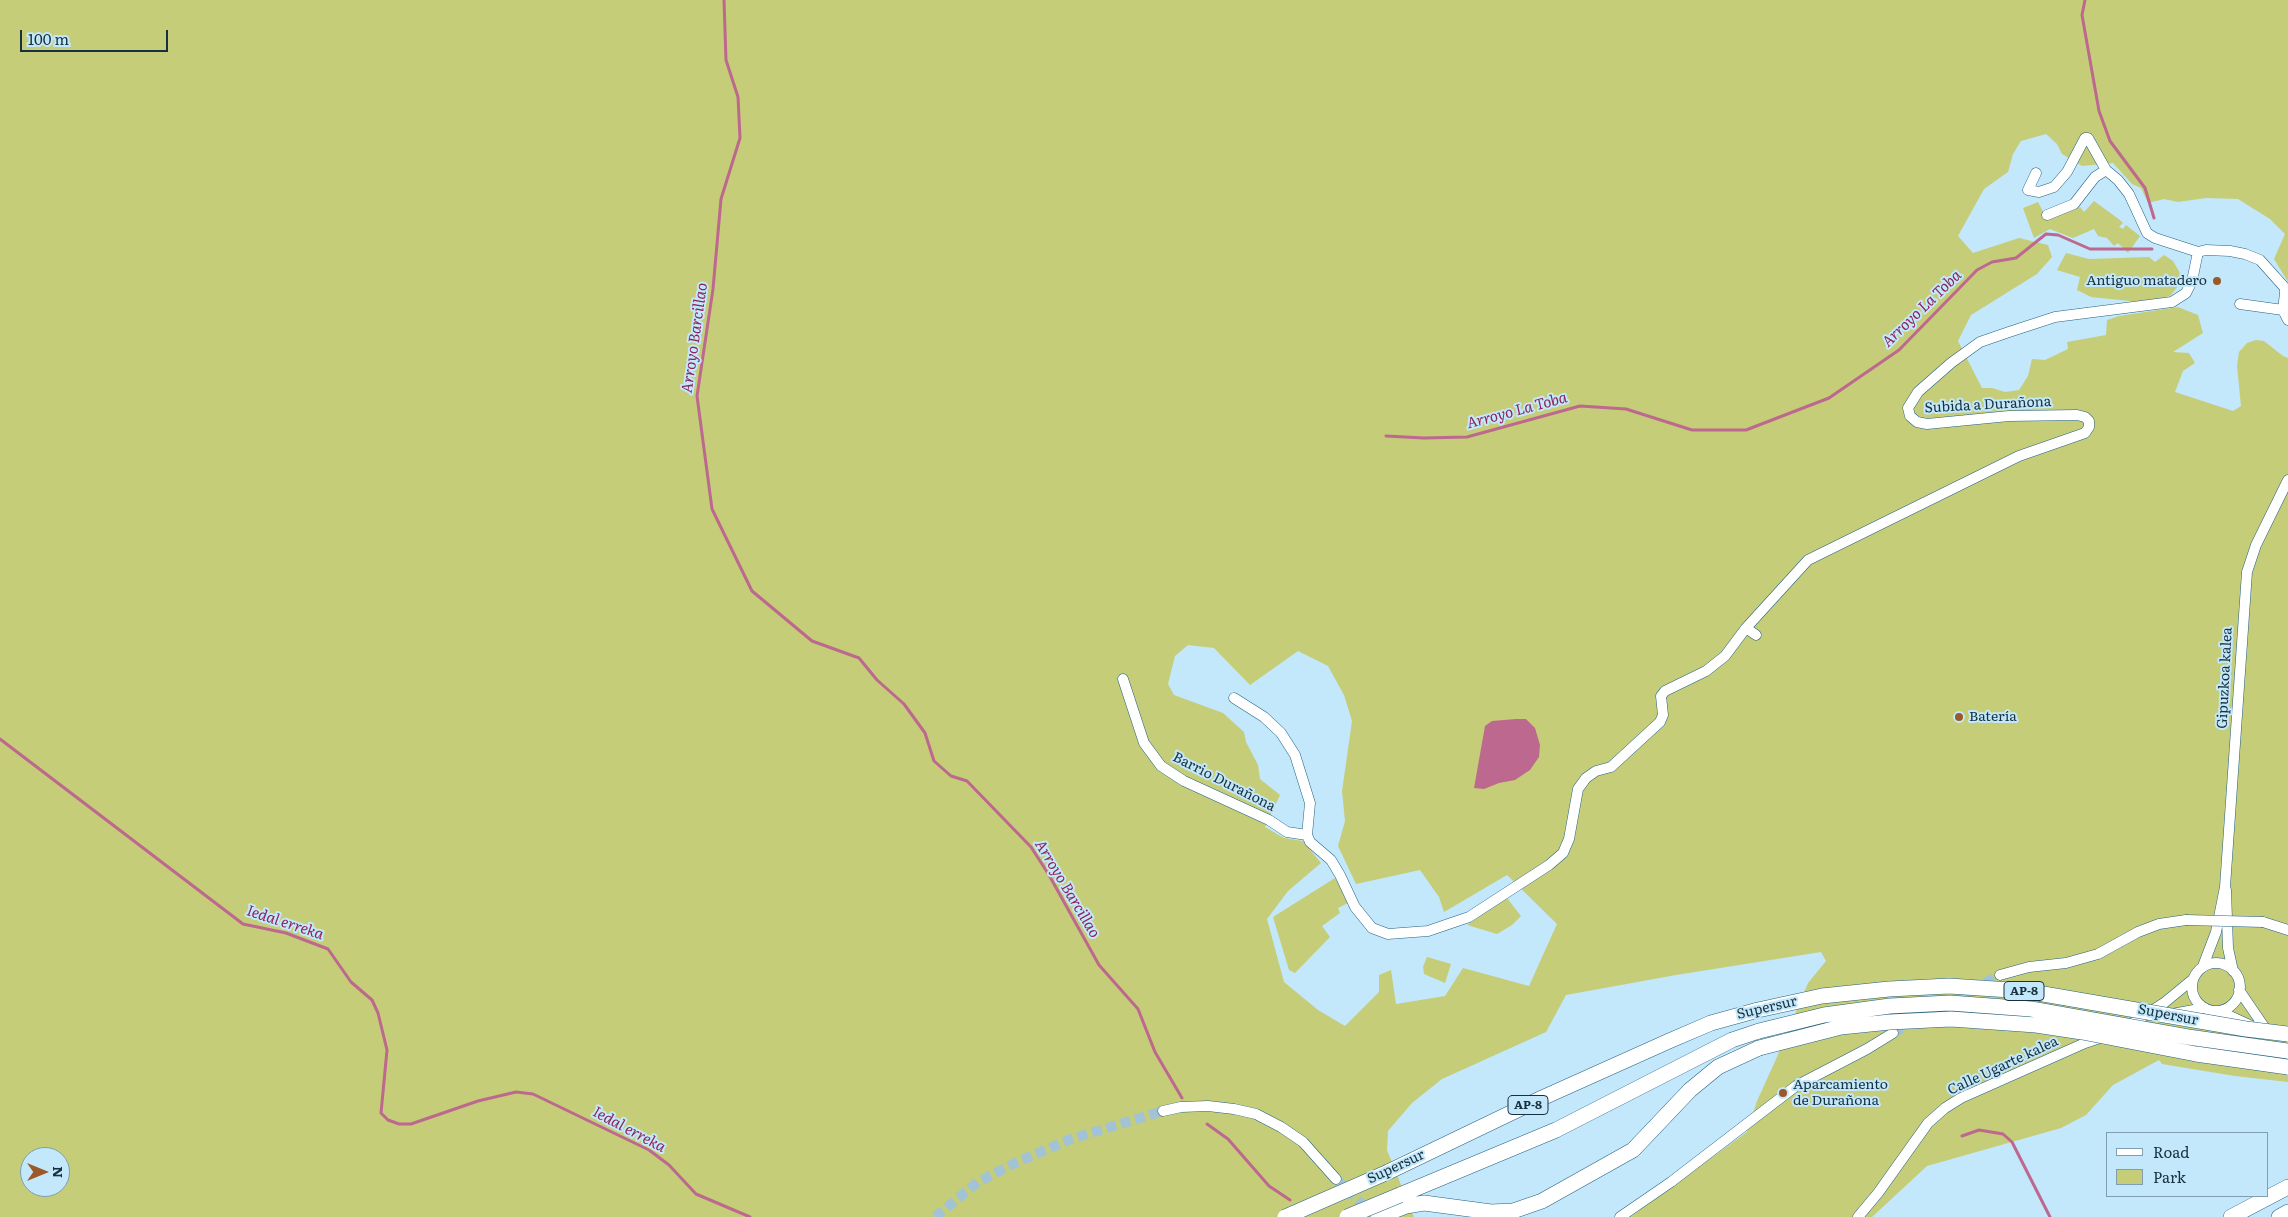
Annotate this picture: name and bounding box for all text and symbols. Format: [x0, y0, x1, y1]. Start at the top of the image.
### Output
scale bar [22, 20, 170, 52]
text: 100 m [28, 27, 69, 50]
water label: Arroyo La Toba [1879, 267, 1965, 351]
place label: Antiguo matadero [2086, 273, 2207, 289]
marker: Antiguo matadero [2211, 275, 2223, 287]
water label: Arroyo Barcillao [678, 282, 712, 394]
water label: Arroyo La Toba [1465, 389, 1569, 433]
street label: Subida a Durañona [1924, 393, 2052, 417]
street label: Gipuzkoa kalea [2214, 627, 2236, 729]
place label: Batería [1969, 709, 2017, 725]
marker: Batería [1953, 711, 1965, 723]
street label: Barrio Durañona [1170, 749, 1278, 815]
water label: Arroyo Barcillao [1031, 837, 1103, 941]
water label: Iedal erreka [244, 902, 326, 944]
road number: AP-8 [2004, 981, 2044, 1000]
street label: Supersur [1735, 993, 1799, 1023]
street label: Supersur [2136, 1001, 2200, 1029]
street label: Calle Ugarte kalea [1945, 1033, 2061, 1099]
place label: Aparcamiento de Durañona [1793, 1077, 1888, 1110]
marker: Aparcamiento de Durañona [1777, 1087, 1789, 1099]
road number: AP-8 [1508, 1096, 1548, 1114]
water label: Iedal erreka [589, 1103, 669, 1157]
legend [2106, 1132, 2268, 1197]
text: Road [2153, 1140, 2189, 1163]
street label: Supersur [1365, 1146, 1427, 1188]
north arrow [20, 1147, 70, 1197]
text: Park [2153, 1165, 2186, 1188]
text: N [49, 1166, 69, 1178]

